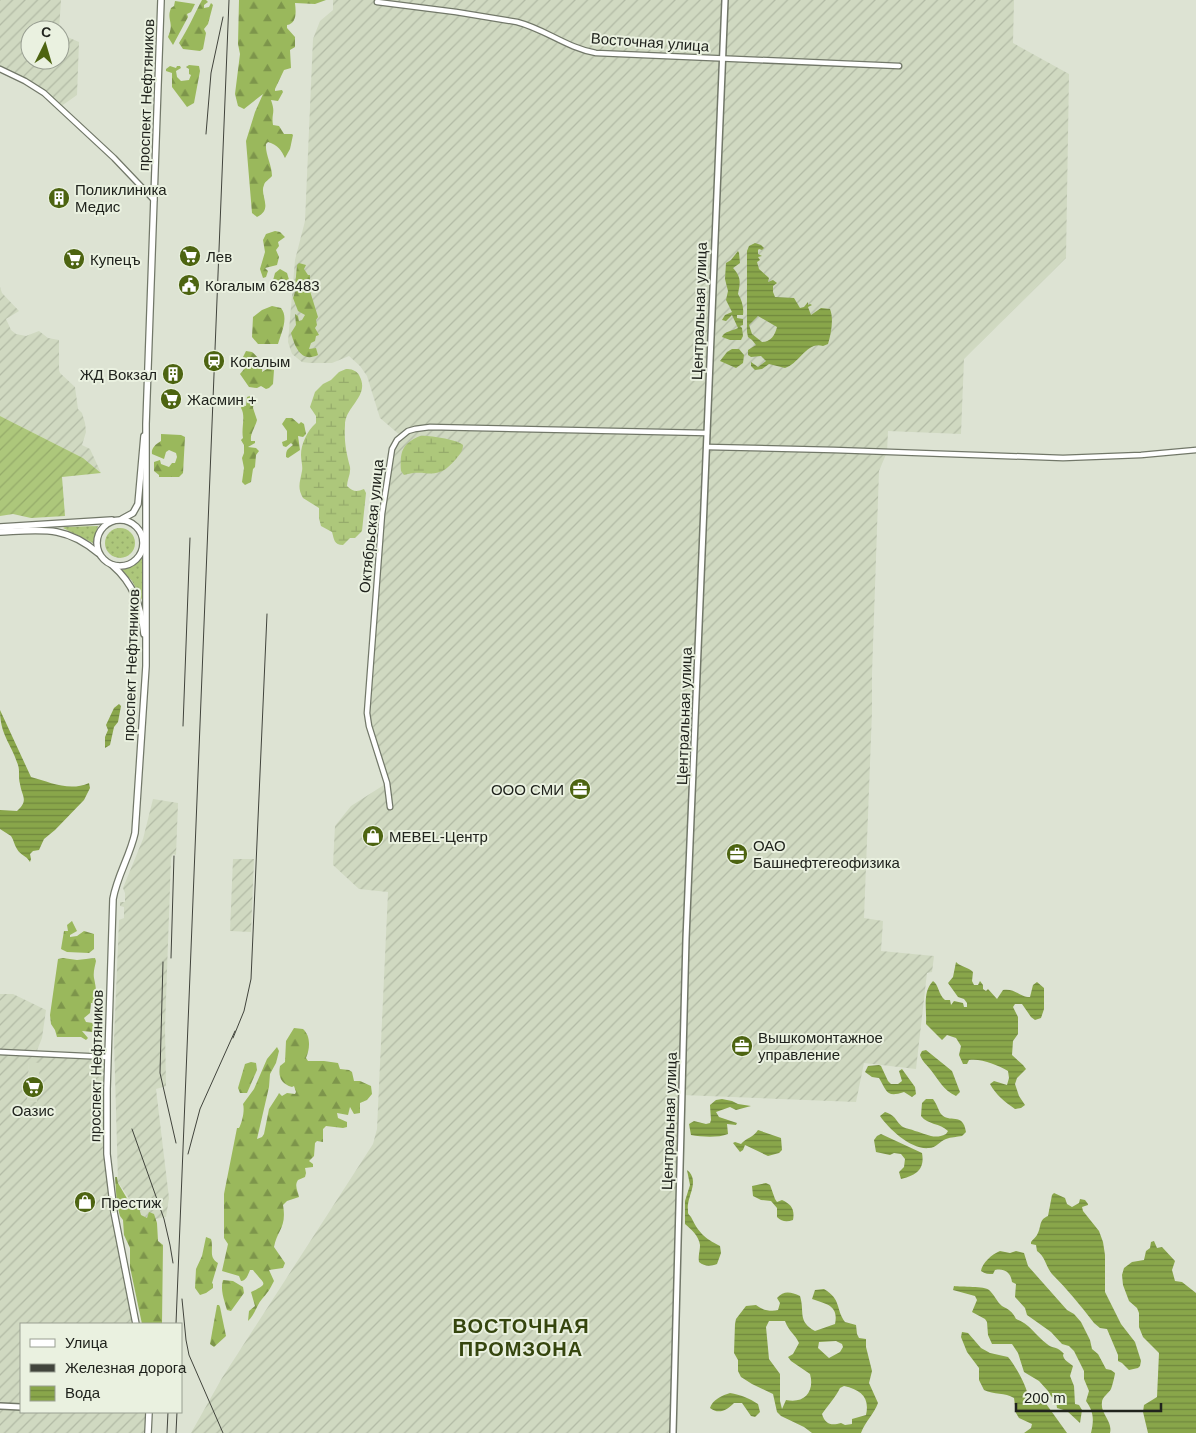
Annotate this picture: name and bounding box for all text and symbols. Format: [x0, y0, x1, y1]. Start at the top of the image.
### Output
street label: проспект Нефтяников [135, 19, 157, 171]
north arrow [20, 20, 70, 70]
text: С [40, 24, 52, 40]
street label: Восточная улица [590, 29, 710, 55]
place label: Поликлиника Медис [75, 181, 167, 215]
building icon: Поликлиника Медис [47, 186, 71, 210]
street label: Центральная улица [688, 241, 710, 380]
supermarket icon: Лев [178, 244, 202, 268]
supermarket icon: Купецъ [62, 247, 86, 271]
place label: Лев [206, 248, 232, 265]
place label: Купецъ [90, 251, 141, 268]
public building icon: Когалым 628483 [177, 273, 201, 297]
place label: Когалым 628483 [205, 277, 320, 294]
station icon: Когалым [202, 349, 226, 373]
place label: Когалым [230, 353, 290, 370]
building icon: ЖД Вокзал [161, 362, 185, 386]
place label: ЖД Вокзал [80, 366, 157, 383]
supermarket icon: Жасмин + [159, 387, 183, 411]
place label: Жасмин + [187, 391, 257, 408]
street label: Октябрьская улица [356, 458, 387, 594]
street label: проспект Нефтяников [120, 589, 142, 741]
street label: Центральная улица [673, 646, 695, 785]
office icon: ООО СМИ [568, 777, 592, 801]
place label: ООО СМИ [491, 781, 564, 798]
shop icon: MEBEL-Центр [361, 824, 385, 848]
place label: MEBEL-Центр [389, 828, 488, 845]
place label: ОАО Башнефтегеофизика [753, 837, 901, 871]
office icon: ОАО Башнефтегеофизика [725, 842, 749, 866]
street label: проспект Нефтяников [86, 990, 106, 1142]
place label: Вышкомонтажное управление [758, 1029, 883, 1063]
office icon: Вышкомонтажное управление [730, 1034, 754, 1058]
street label: Центральная улица [658, 1051, 680, 1190]
supermarket icon: Оазис [21, 1075, 45, 1099]
place label: Оазис [12, 1102, 55, 1119]
shop icon: Престиж [73, 1190, 97, 1214]
place label: Престиж [101, 1194, 161, 1211]
district label: ВОСТОЧНАЯ ПРОМЗОНА [452, 1315, 590, 1360]
legend [20, 1323, 182, 1413]
text: Улица [65, 1334, 108, 1351]
text: Железная дорога [65, 1359, 187, 1376]
scale bar [1016, 1380, 1161, 1412]
text: Вода [65, 1384, 101, 1401]
text: 200 m [1024, 1389, 1066, 1406]

